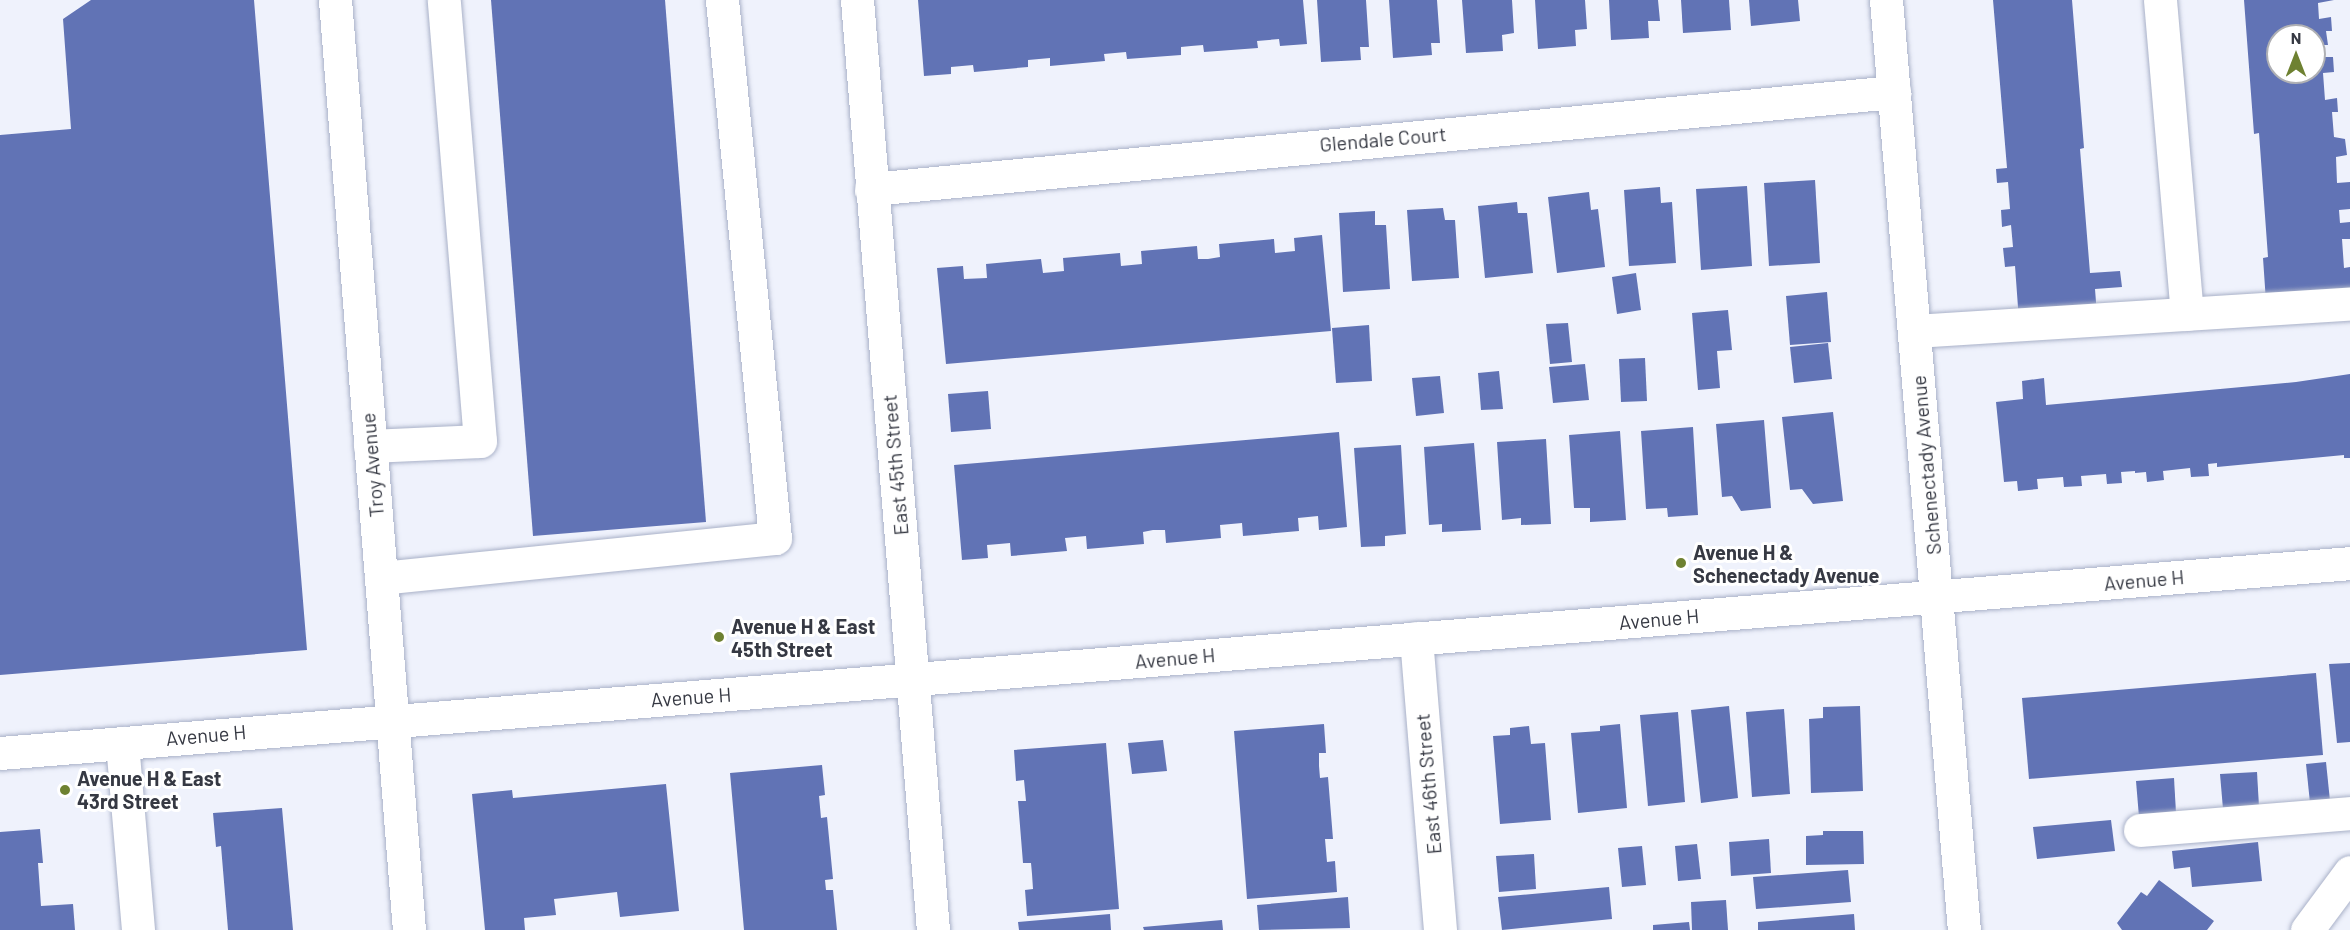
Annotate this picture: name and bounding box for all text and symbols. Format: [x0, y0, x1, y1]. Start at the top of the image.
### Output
north arrow [2266, 24, 2326, 84]
text: N [2291, 28, 2301, 47]
street label: Glendale Court [1319, 122, 1447, 156]
street label: Schenectady Avenue [1906, 374, 1946, 556]
street label: East 45th Street [877, 394, 913, 536]
street label: Troy Avenue [355, 412, 389, 518]
place label: Avenue H & Schenectady Avenue [1693, 540, 1879, 587]
marker: Avenue H & Schenectady Avenue [1674, 556, 1688, 570]
street label: Avenue H [2103, 565, 2185, 595]
street label: Avenue H [1618, 604, 1700, 634]
place label: Avenue H & East 45th Street [731, 614, 875, 661]
marker: Avenue H & East 45th Street [712, 630, 726, 644]
street label: Avenue H [1134, 643, 1216, 673]
street label: Avenue H [650, 682, 732, 712]
street label: East 46th Street [1410, 713, 1446, 855]
street label: Avenue H [165, 720, 247, 750]
place label: Avenue H & East 43rd Street [77, 766, 221, 813]
marker: Avenue H & East 43rd Street [58, 783, 72, 797]

